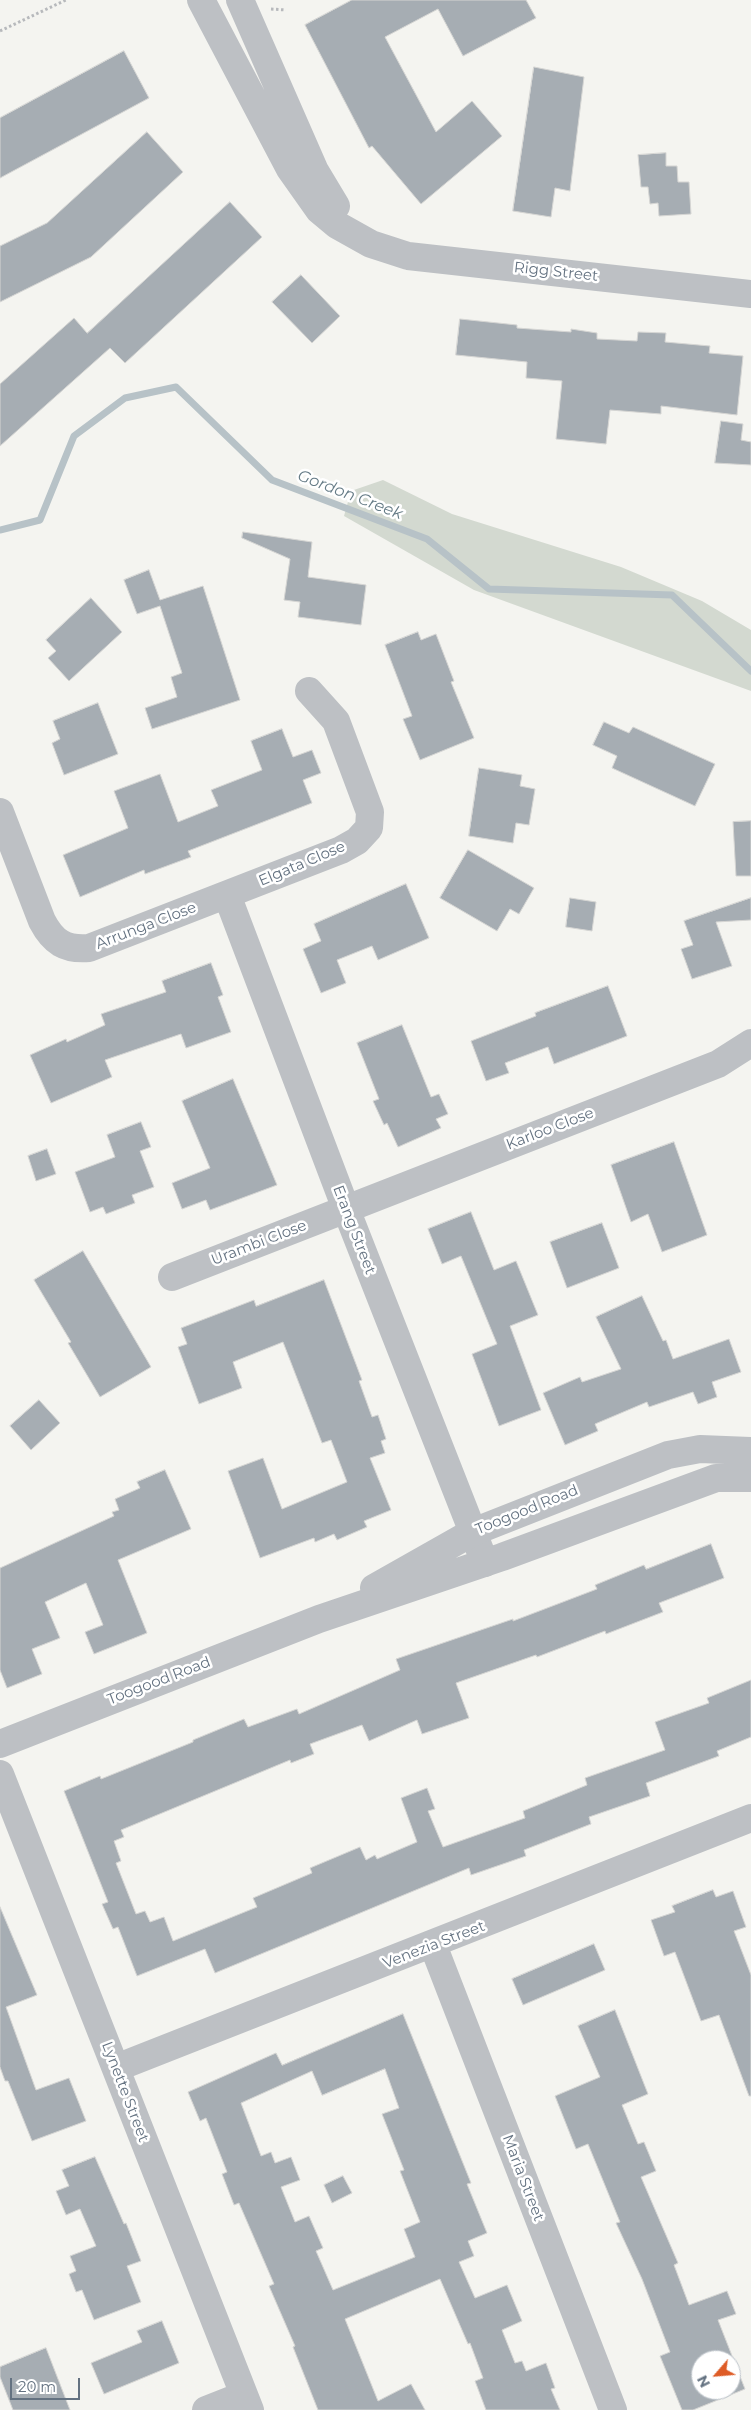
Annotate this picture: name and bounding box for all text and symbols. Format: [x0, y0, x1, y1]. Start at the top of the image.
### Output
street label: Rigg Street [513, 259, 599, 285]
water label: Gordon Creek [295, 466, 405, 524]
street label: Elgata Close [256, 838, 348, 890]
street label: Arrunga Close [93, 899, 199, 953]
street label: Karloo Close [504, 1104, 596, 1154]
street label: Erang Street [329, 1183, 379, 1277]
street label: Urambi Close [209, 1217, 309, 1269]
street label: Toogood Road [473, 1481, 581, 1539]
street label: Toogood Road [105, 1653, 213, 1709]
street label: Venezia Street [381, 1917, 487, 1973]
street label: Lynette Street [98, 2039, 152, 2145]
street label: Maria Street [498, 2132, 548, 2224]
north arrow [691, 2350, 741, 2400]
scale bar [12, 2368, 82, 2400]
text: N [693, 2372, 714, 2390]
text: 20 m [18, 2377, 56, 2396]

